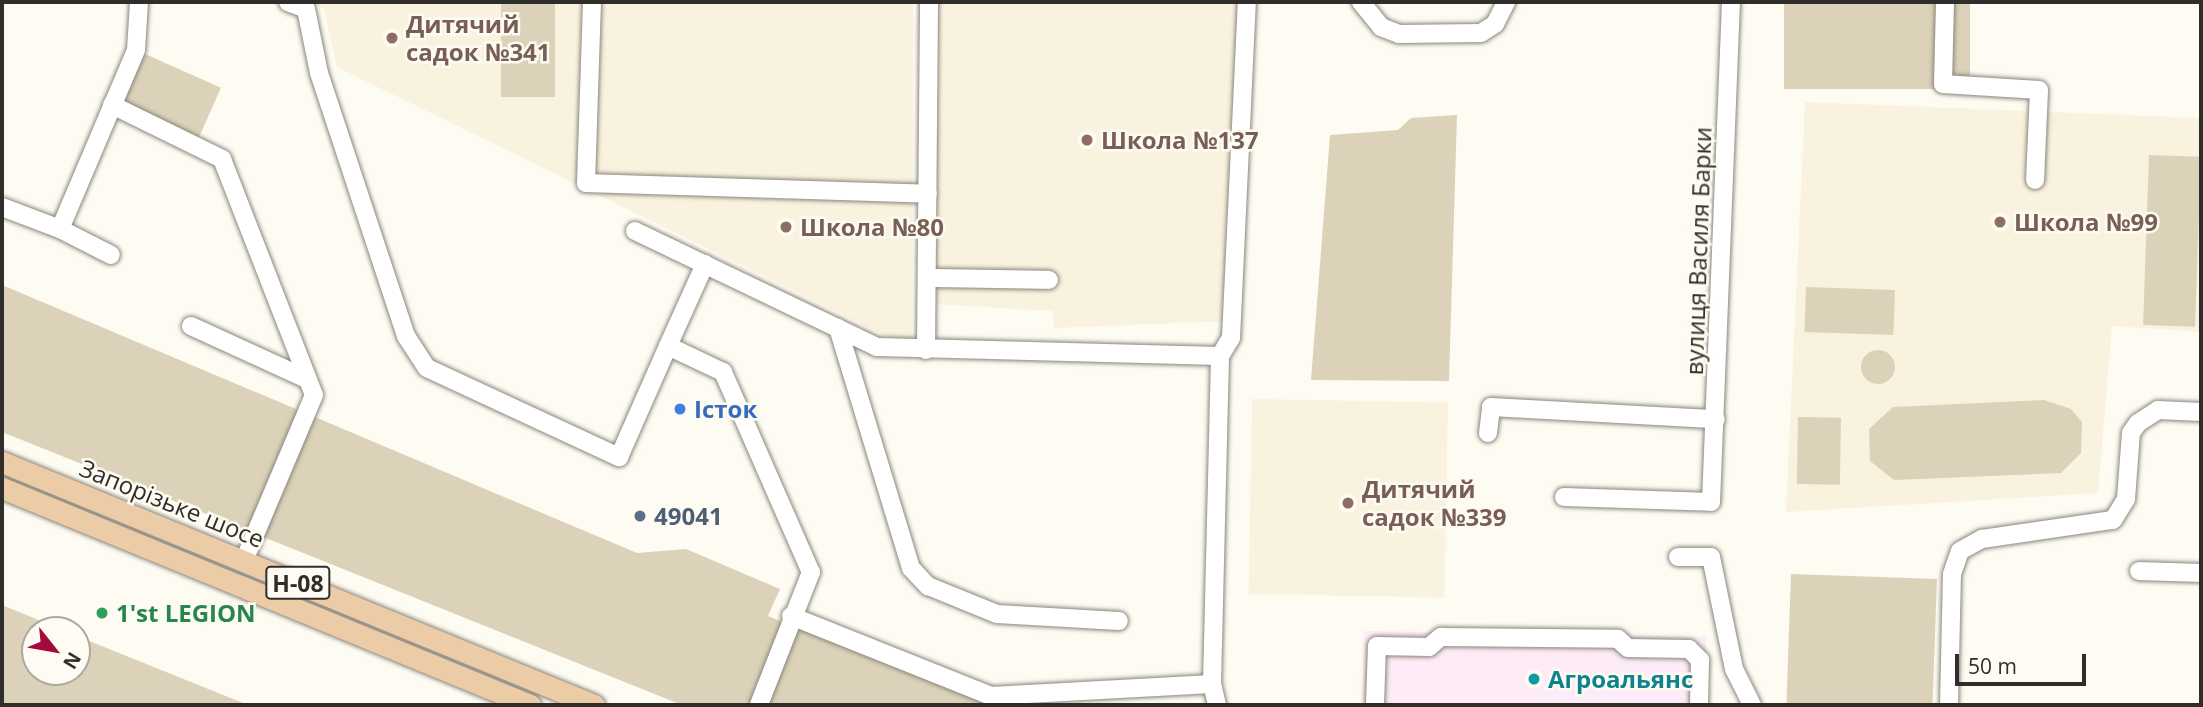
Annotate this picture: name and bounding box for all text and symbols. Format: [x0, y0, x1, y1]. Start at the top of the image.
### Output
place label: Дитячий садок №341 [406, 10, 551, 66]
marker: Дитячий садок №341 [384, 30, 400, 46]
place label: Школа №137 [1101, 126, 1259, 154]
street label: вулиця Василя Барки [1679, 126, 1717, 376]
marker: Школа №137 [1079, 132, 1095, 148]
place label: Школа №99 [2014, 208, 2158, 236]
place label: Школа №80 [800, 213, 944, 241]
marker: Школа №99 [1992, 214, 2008, 230]
marker: Школа №80 [778, 219, 794, 235]
place label: Істок [694, 395, 757, 423]
marker: Істок [672, 401, 688, 417]
street label: Запорізьке шосе [76, 453, 268, 553]
place label: Дитячий садок №339 [1362, 475, 1507, 531]
marker: Дитячий садок №339 [1340, 495, 1356, 511]
place label: 49041 [654, 502, 723, 530]
marker: 49041 [632, 508, 648, 524]
road number: Н-08 [265, 564, 331, 603]
place label: 1'st LEGION [116, 599, 256, 627]
marker: 1'st LEGION [94, 605, 110, 621]
north arrow [21, 616, 91, 686]
scale bar [1958, 640, 2089, 684]
text: N [57, 647, 87, 674]
text: 50 m [1968, 652, 2017, 680]
place label: Агроальянс [1548, 665, 1693, 693]
marker: Агроальянс [1526, 671, 1542, 687]

